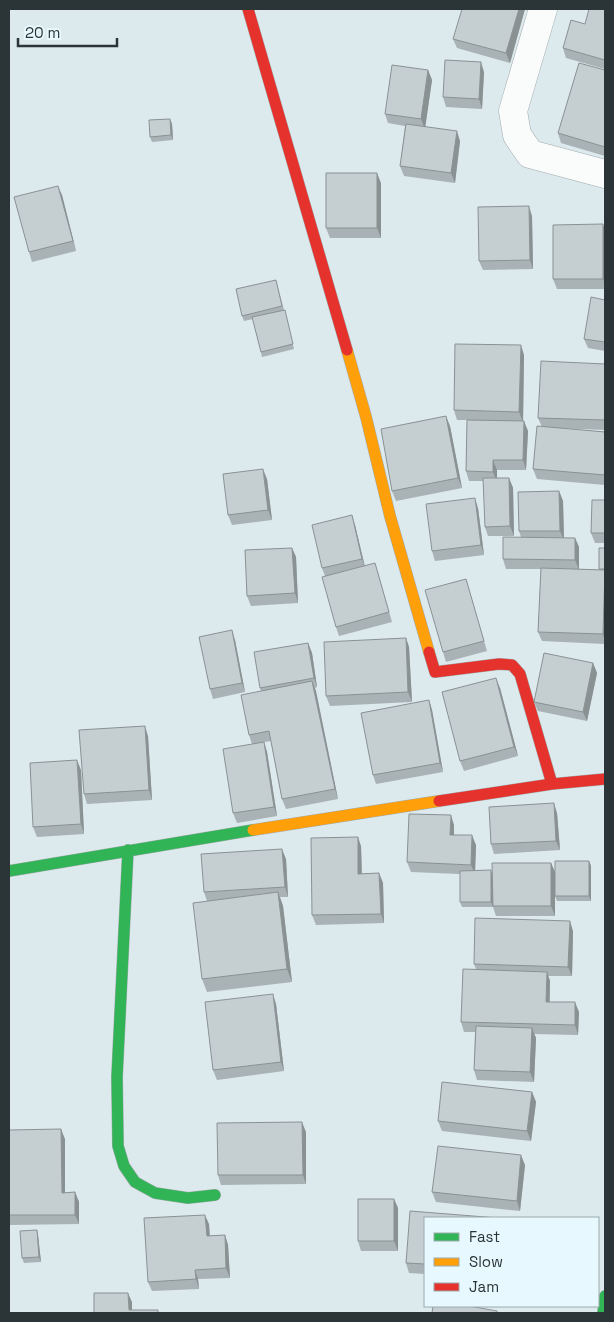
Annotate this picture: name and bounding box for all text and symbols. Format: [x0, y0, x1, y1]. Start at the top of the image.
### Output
scale bar [18, 15, 116, 47]
text: 20 m [25, 23, 60, 42]
legend [424, 1217, 599, 1307]
text: Fast [469, 1227, 500, 1246]
text: Slow [469, 1252, 503, 1271]
text: Jam [469, 1277, 499, 1296]

